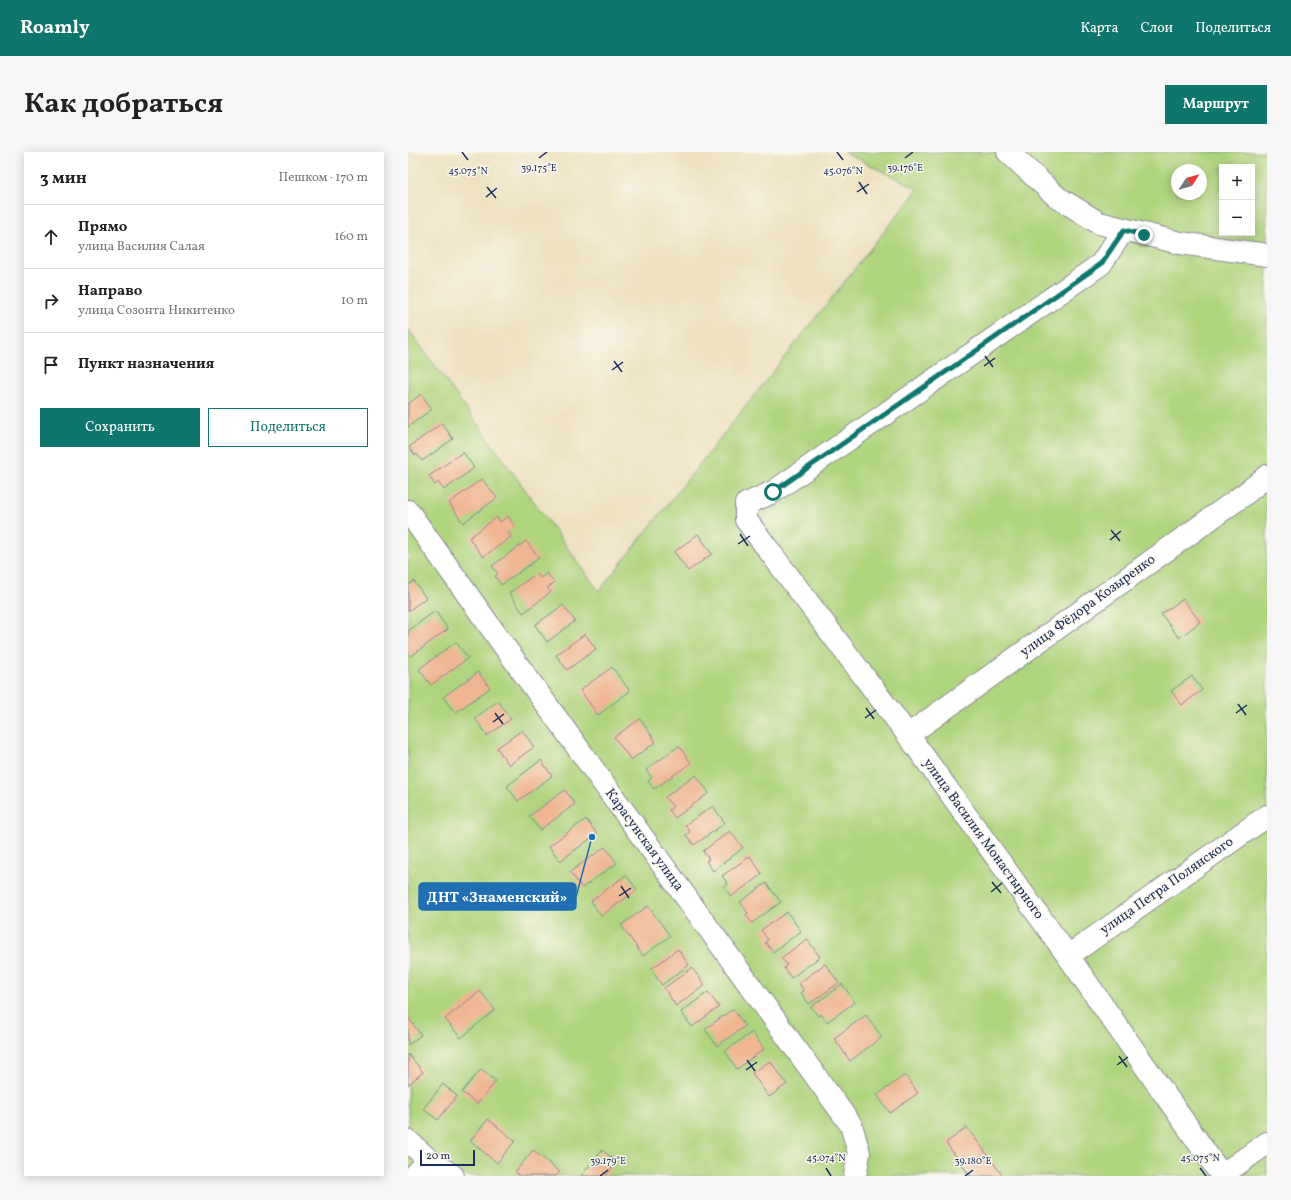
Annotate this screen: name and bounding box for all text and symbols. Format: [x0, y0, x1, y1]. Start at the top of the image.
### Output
text: Roamly [20, 15, 90, 41]
text: Карта [1080, 19, 1118, 38]
text: Слои [1140, 19, 1173, 38]
text: Поделиться [1195, 19, 1271, 38]
text: Как добраться [24, 85, 223, 124]
button: Маршрут [1165, 85, 1267, 124]
text: 39.175°E [521, 161, 557, 175]
text: 39.176°E [887, 161, 923, 175]
text: 45.075°N [448, 164, 488, 178]
text: 45.076°N [823, 164, 864, 178]
north arrow [1171, 164, 1207, 200]
map controls [1219, 164, 1255, 236]
button: + [1219, 164, 1255, 200]
text: 3 мин [40, 167, 87, 190]
text: Пешком · 170 m [279, 169, 368, 187]
button: − [1219, 200, 1255, 236]
text: Прямо [78, 217, 127, 238]
icon: ahead [40, 226, 62, 248]
route end [1135, 226, 1153, 244]
text: 160 m [334, 228, 368, 246]
text: улица Василия Салая [78, 238, 205, 256]
text: Направо [78, 281, 142, 302]
icon: right [40, 290, 62, 312]
text: 10 m [341, 292, 368, 310]
text: улица Созонта Никитенко [78, 302, 235, 320]
icon: arrive [40, 354, 62, 376]
text: Пункт назначения [78, 354, 214, 375]
button: Сохранить [40, 408, 200, 447]
button: Поделиться [208, 408, 368, 447]
route start [764, 483, 782, 501]
street label: улица Фёдора Козыренко [1016, 550, 1160, 662]
street label: улица Василия Монастырного [918, 755, 1048, 923]
street label: Карасунская улица [600, 785, 688, 895]
street label: улица Петра Полянского [1096, 833, 1238, 939]
callout: ДНТ «Знаменский» [419, 883, 576, 910]
text: ДНТ «Знаменский» [427, 888, 567, 909]
scale bar [420, 1148, 475, 1167]
text: 20 m [426, 1149, 450, 1164]
text: 45.074°N [806, 1151, 846, 1165]
text: 45.075°N [1180, 1151, 1220, 1165]
text: 39.179°E [590, 1154, 626, 1168]
text: 39.180°E [955, 1154, 992, 1168]

